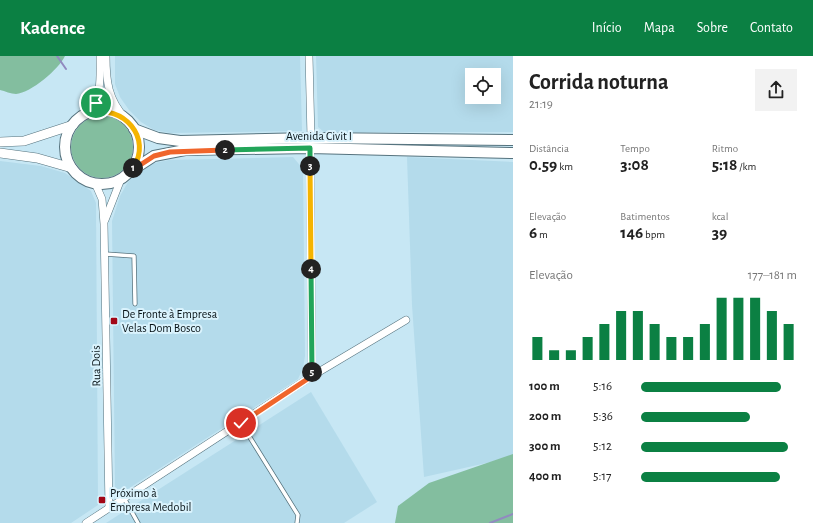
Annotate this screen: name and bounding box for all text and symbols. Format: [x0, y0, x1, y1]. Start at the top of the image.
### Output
text: Kadence [20, 19, 85, 38]
text: Início [592, 21, 622, 35]
text: Mapa [644, 21, 675, 35]
text: Sobre [697, 21, 728, 35]
text: Contato [750, 21, 793, 35]
map controls [465, 68, 501, 104]
button: locate [465, 68, 501, 104]
button: share [755, 69, 797, 111]
text: Corrida noturna [529, 71, 668, 93]
pin [79, 86, 113, 120]
icon: arrive [85, 92, 107, 114]
text: 21:19 [529, 98, 553, 111]
street label: Avenida Civit I [286, 130, 352, 142]
pin: 2 [215, 140, 235, 160]
text: Distância [529, 143, 569, 154]
text: Tempo [620, 143, 650, 154]
text: Ritmo [712, 143, 738, 154]
text: 2 [222, 144, 228, 155]
pin: 3 [300, 156, 320, 176]
text: 0.59 [529, 156, 557, 173]
text: 3:08 [620, 156, 649, 173]
text: 5:18 [712, 156, 737, 173]
pin: 1 [123, 158, 143, 178]
text: 3 [308, 160, 312, 171]
text: km [557, 161, 573, 172]
text: /km [737, 161, 756, 172]
text: 1 [131, 162, 135, 173]
text: Elevação [529, 211, 566, 222]
text: Batimentos [620, 211, 670, 222]
text: kcal [712, 211, 728, 222]
text: 6 [529, 224, 537, 241]
text: 146 [620, 224, 643, 241]
text: 39 [712, 224, 727, 241]
text: m [537, 229, 548, 240]
text: bpm [643, 229, 665, 240]
pin: 4 [301, 259, 321, 279]
text: 4 [308, 263, 314, 274]
text: Elevação [529, 269, 573, 282]
text: 177–181 m [748, 269, 797, 282]
place label: De Fronte à Empresa Velas Dom Bosco [122, 308, 218, 334]
marker: De Fronte à Empresa Velas Dom Bosco [109, 316, 119, 326]
street label: Rua Dois [90, 345, 102, 387]
pin: 5 [302, 362, 322, 382]
text: 5 [310, 366, 314, 377]
text: 100 m [529, 380, 560, 393]
text: 5:16 [593, 380, 612, 393]
pin [224, 406, 258, 440]
text: 200 m [529, 410, 561, 423]
text: 5:36 [593, 410, 613, 423]
icon: check [230, 412, 252, 434]
text: 300 m [529, 440, 561, 453]
text: 5:12 [593, 440, 612, 453]
text: 400 m [529, 470, 562, 483]
text: 5:17 [593, 470, 611, 483]
place label: Próximo à Empresa Medobil [110, 487, 192, 513]
marker: Próximo à Empresa Medobil [97, 495, 107, 505]

